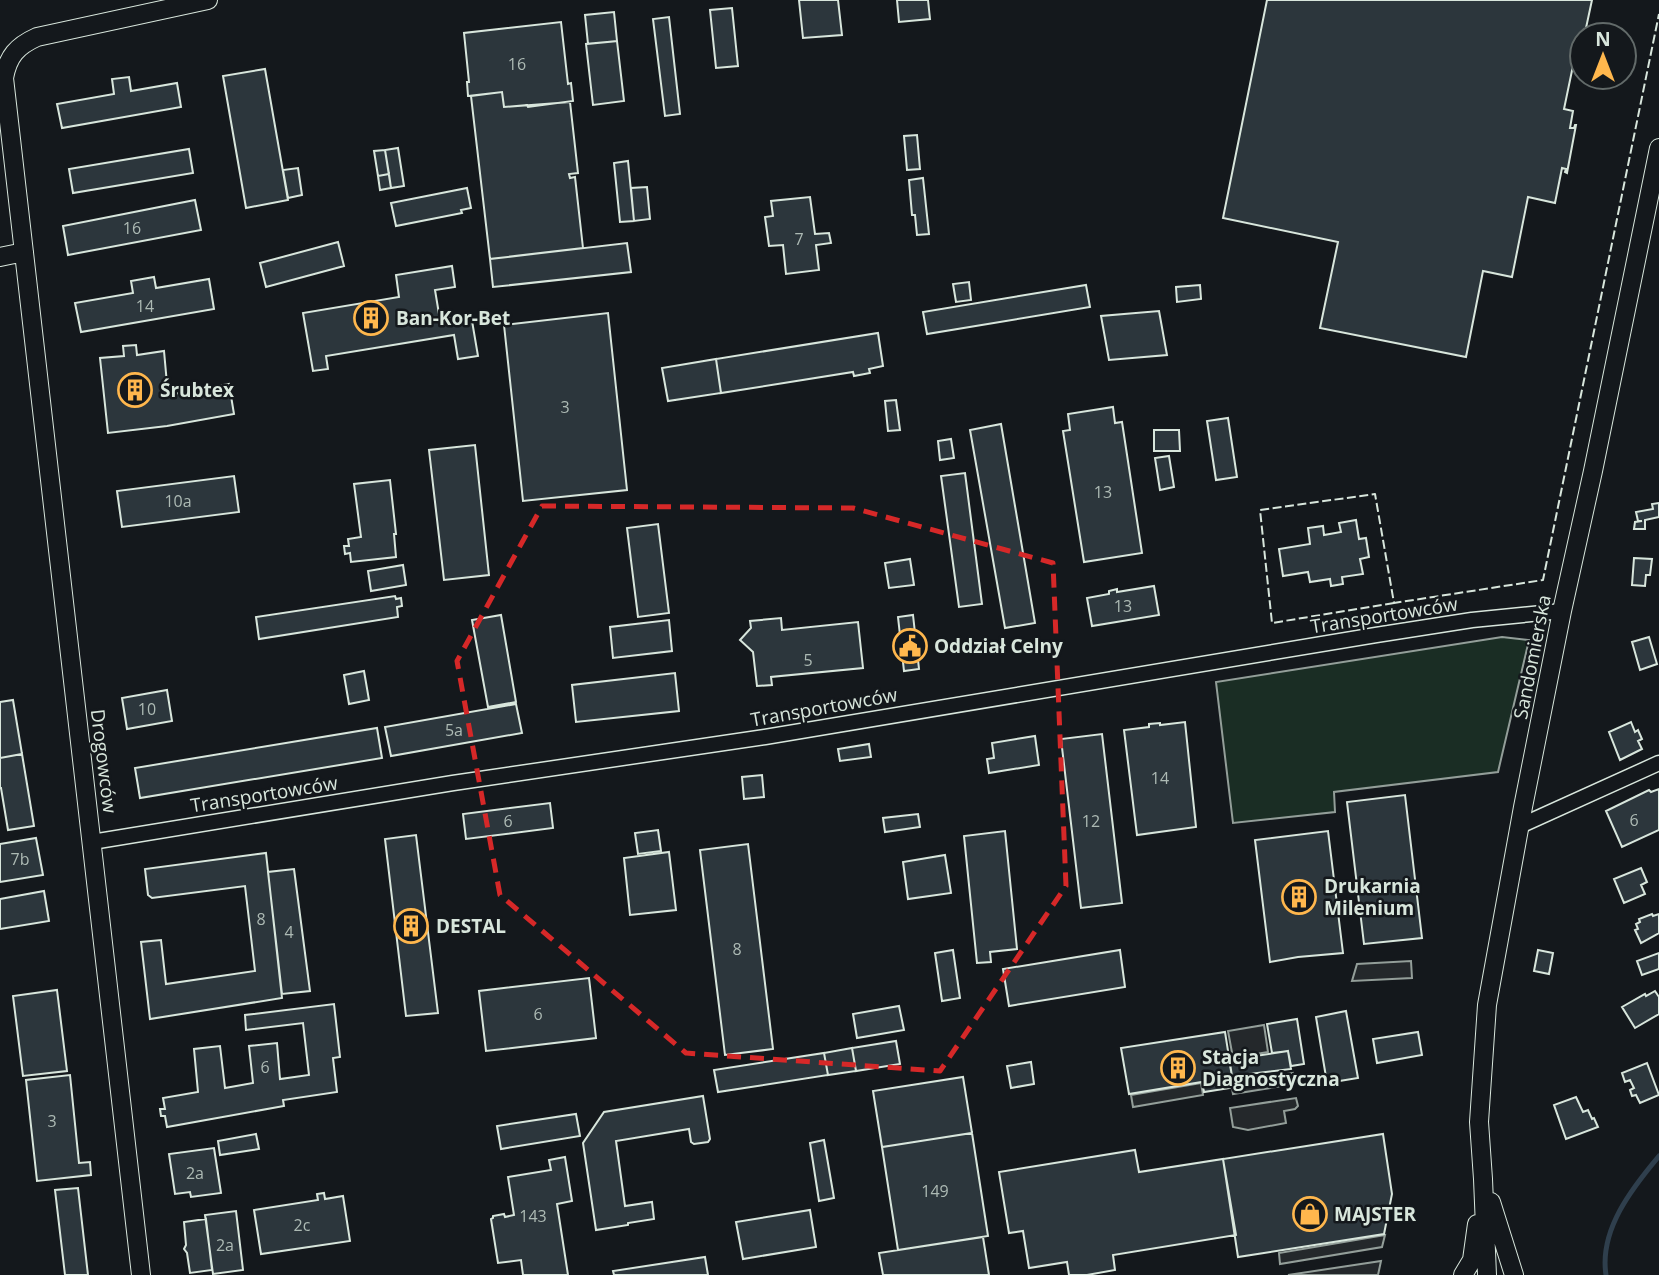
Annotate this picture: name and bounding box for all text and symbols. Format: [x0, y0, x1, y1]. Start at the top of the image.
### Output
north arrow [1568, 21, 1638, 91]
text: N [1595, 26, 1611, 52]
house number: 16 [508, 53, 526, 75]
house number: 16 [123, 217, 141, 239]
house number: 7 [794, 228, 804, 250]
house number: 14 [136, 295, 154, 317]
building icon: Ban-Kor-Bet [352, 299, 390, 337]
place label: Ban-Kor-Bet [396, 305, 510, 331]
building icon: Śrubtex [116, 371, 154, 409]
place label: Śrubtex [160, 377, 234, 403]
house number: 3 [560, 396, 570, 418]
house number: 13 [1094, 481, 1112, 503]
house number: 10a [164, 490, 192, 512]
street label: Transportowców [1309, 591, 1460, 639]
street label: Sandomierska [1507, 593, 1557, 721]
house number: 13 [1114, 595, 1132, 617]
public building icon: Oddział Celny [891, 627, 929, 665]
place label: Oddział Celny [934, 633, 1063, 659]
house number: 5 [803, 649, 813, 671]
street label: Transportowców [749, 681, 900, 733]
house number: 10 [138, 698, 156, 720]
street label: Drogowców [85, 707, 123, 815]
house number: 5a [445, 719, 463, 741]
house number: 14 [1151, 767, 1169, 789]
street label: Transportowców [189, 770, 340, 818]
house number: 6 [1629, 809, 1639, 831]
house number: 6 [503, 810, 513, 832]
house number: 12 [1082, 810, 1100, 832]
house number: 7b [11, 848, 29, 870]
place label: Drukarnia Milenium [1324, 873, 1421, 921]
building icon: Drukarnia Milenium [1280, 878, 1318, 916]
building icon: DESTAL [392, 907, 430, 945]
house number: 8 [256, 908, 266, 930]
place label: DESTAL [436, 913, 506, 939]
house number: 4 [284, 921, 294, 943]
house number: 8 [732, 938, 742, 960]
house number: 6 [533, 1003, 543, 1025]
place label: Stacja Diagnostyczna [1202, 1044, 1340, 1092]
building icon: Stacja Diagnostyczna [1159, 1049, 1197, 1087]
house number: 6 [260, 1056, 270, 1078]
house number: 3 [47, 1110, 57, 1132]
house number: 2a [186, 1162, 204, 1184]
house number: 149 [921, 1180, 949, 1202]
shop icon: MAJSTER [1291, 1195, 1329, 1233]
place label: MAJSTER [1334, 1201, 1416, 1227]
house number: 143 [519, 1205, 547, 1227]
house number: 2c [294, 1214, 311, 1236]
house number: 2a [216, 1234, 234, 1256]

